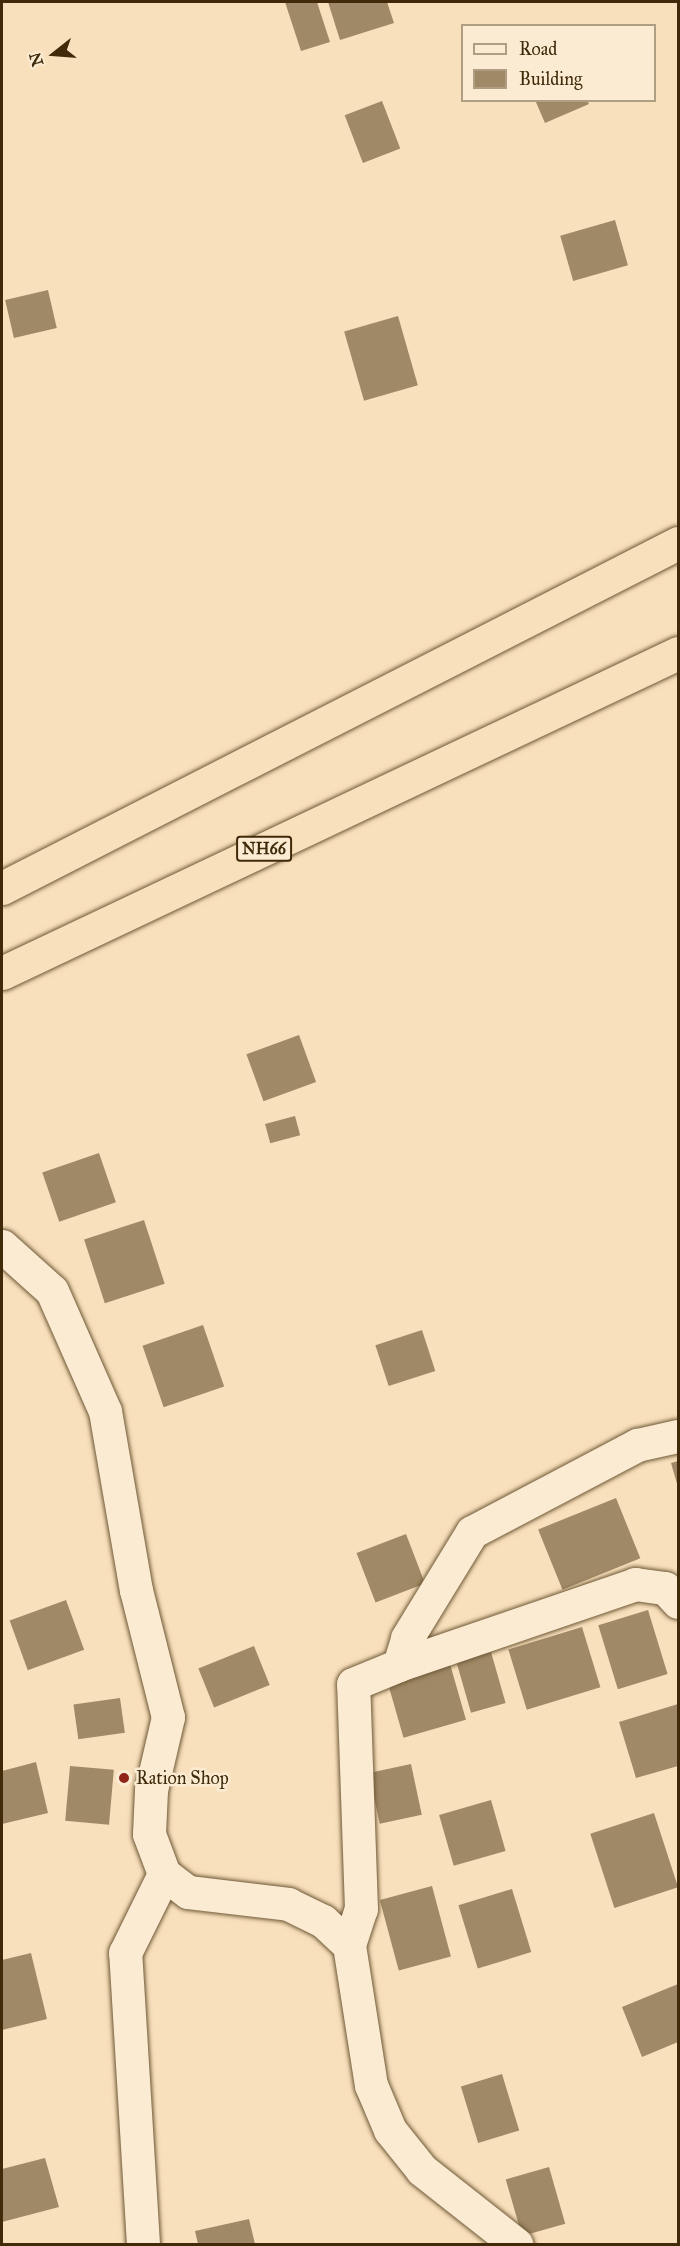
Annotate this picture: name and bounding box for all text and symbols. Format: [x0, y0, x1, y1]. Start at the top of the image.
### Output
north arrow [24, 24, 84, 84]
legend [461, 24, 656, 102]
text: Road [519, 38, 557, 60]
text: N [25, 50, 47, 69]
text: Building [519, 68, 582, 90]
road number: NH66 [236, 836, 292, 862]
place label: Ration Shop [136, 1767, 229, 1789]
marker: Ration Shop [117, 1771, 131, 1785]

